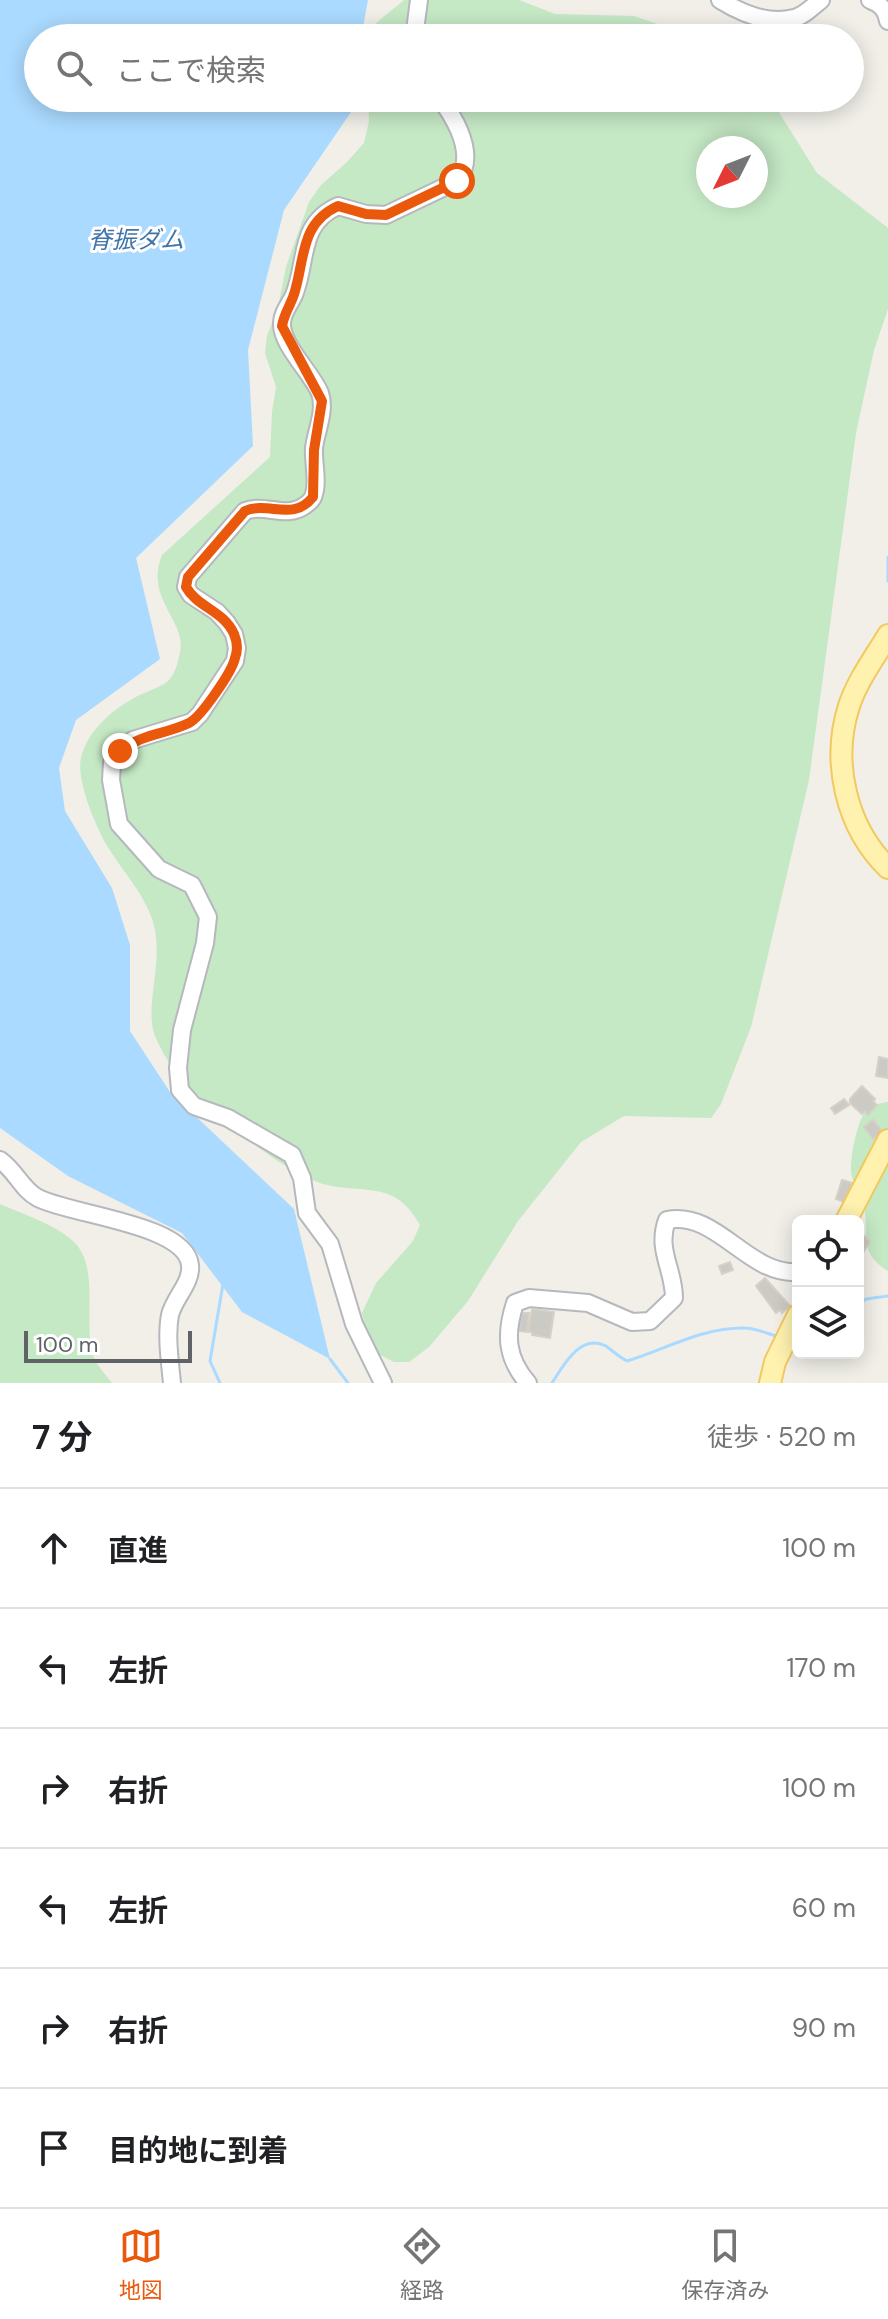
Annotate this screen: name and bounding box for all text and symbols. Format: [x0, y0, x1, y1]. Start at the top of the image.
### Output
search box [24, 24, 864, 112]
icon: search [52, 46, 96, 90]
text: ここで検索 [116, 51, 266, 90]
north arrow [696, 136, 768, 208]
route start [439, 163, 475, 199]
water label: 脊振ダム [88, 224, 184, 255]
route end [102, 733, 138, 769]
map controls [792, 1215, 864, 1359]
button: locate [792, 1215, 864, 1287]
button: layers [792, 1287, 864, 1359]
scale bar [24, 1327, 192, 1363]
text: 100 m [36, 1330, 98, 1359]
text: 7 分 [32, 1415, 92, 1460]
text: 徒歩 · 520 m [707, 1420, 856, 1454]
icon: ahead [32, 1526, 76, 1570]
text: 直進 [108, 1531, 168, 1570]
text: 100 m [782, 1531, 856, 1565]
icon: left [32, 1646, 76, 1690]
text: 左折 [108, 1651, 168, 1690]
text: 170 m [787, 1651, 856, 1685]
icon: right [32, 1766, 76, 1810]
text: 右折 [108, 1771, 168, 1810]
text: 100 m [782, 1771, 856, 1805]
icon: left [32, 1886, 76, 1930]
text: 左折 [108, 1891, 168, 1930]
text: 60 m [792, 1891, 856, 1925]
icon: right [32, 2006, 76, 2050]
text: 右折 [108, 2011, 168, 2050]
text: 90 m [792, 2011, 856, 2045]
icon: arrive [32, 2126, 76, 2170]
text: 目的地に到着 [108, 2131, 288, 2170]
tab: 地図 [119, 2224, 163, 2305]
tab: 経路 [400, 2224, 444, 2305]
tab: 保存済み [681, 2224, 769, 2305]

